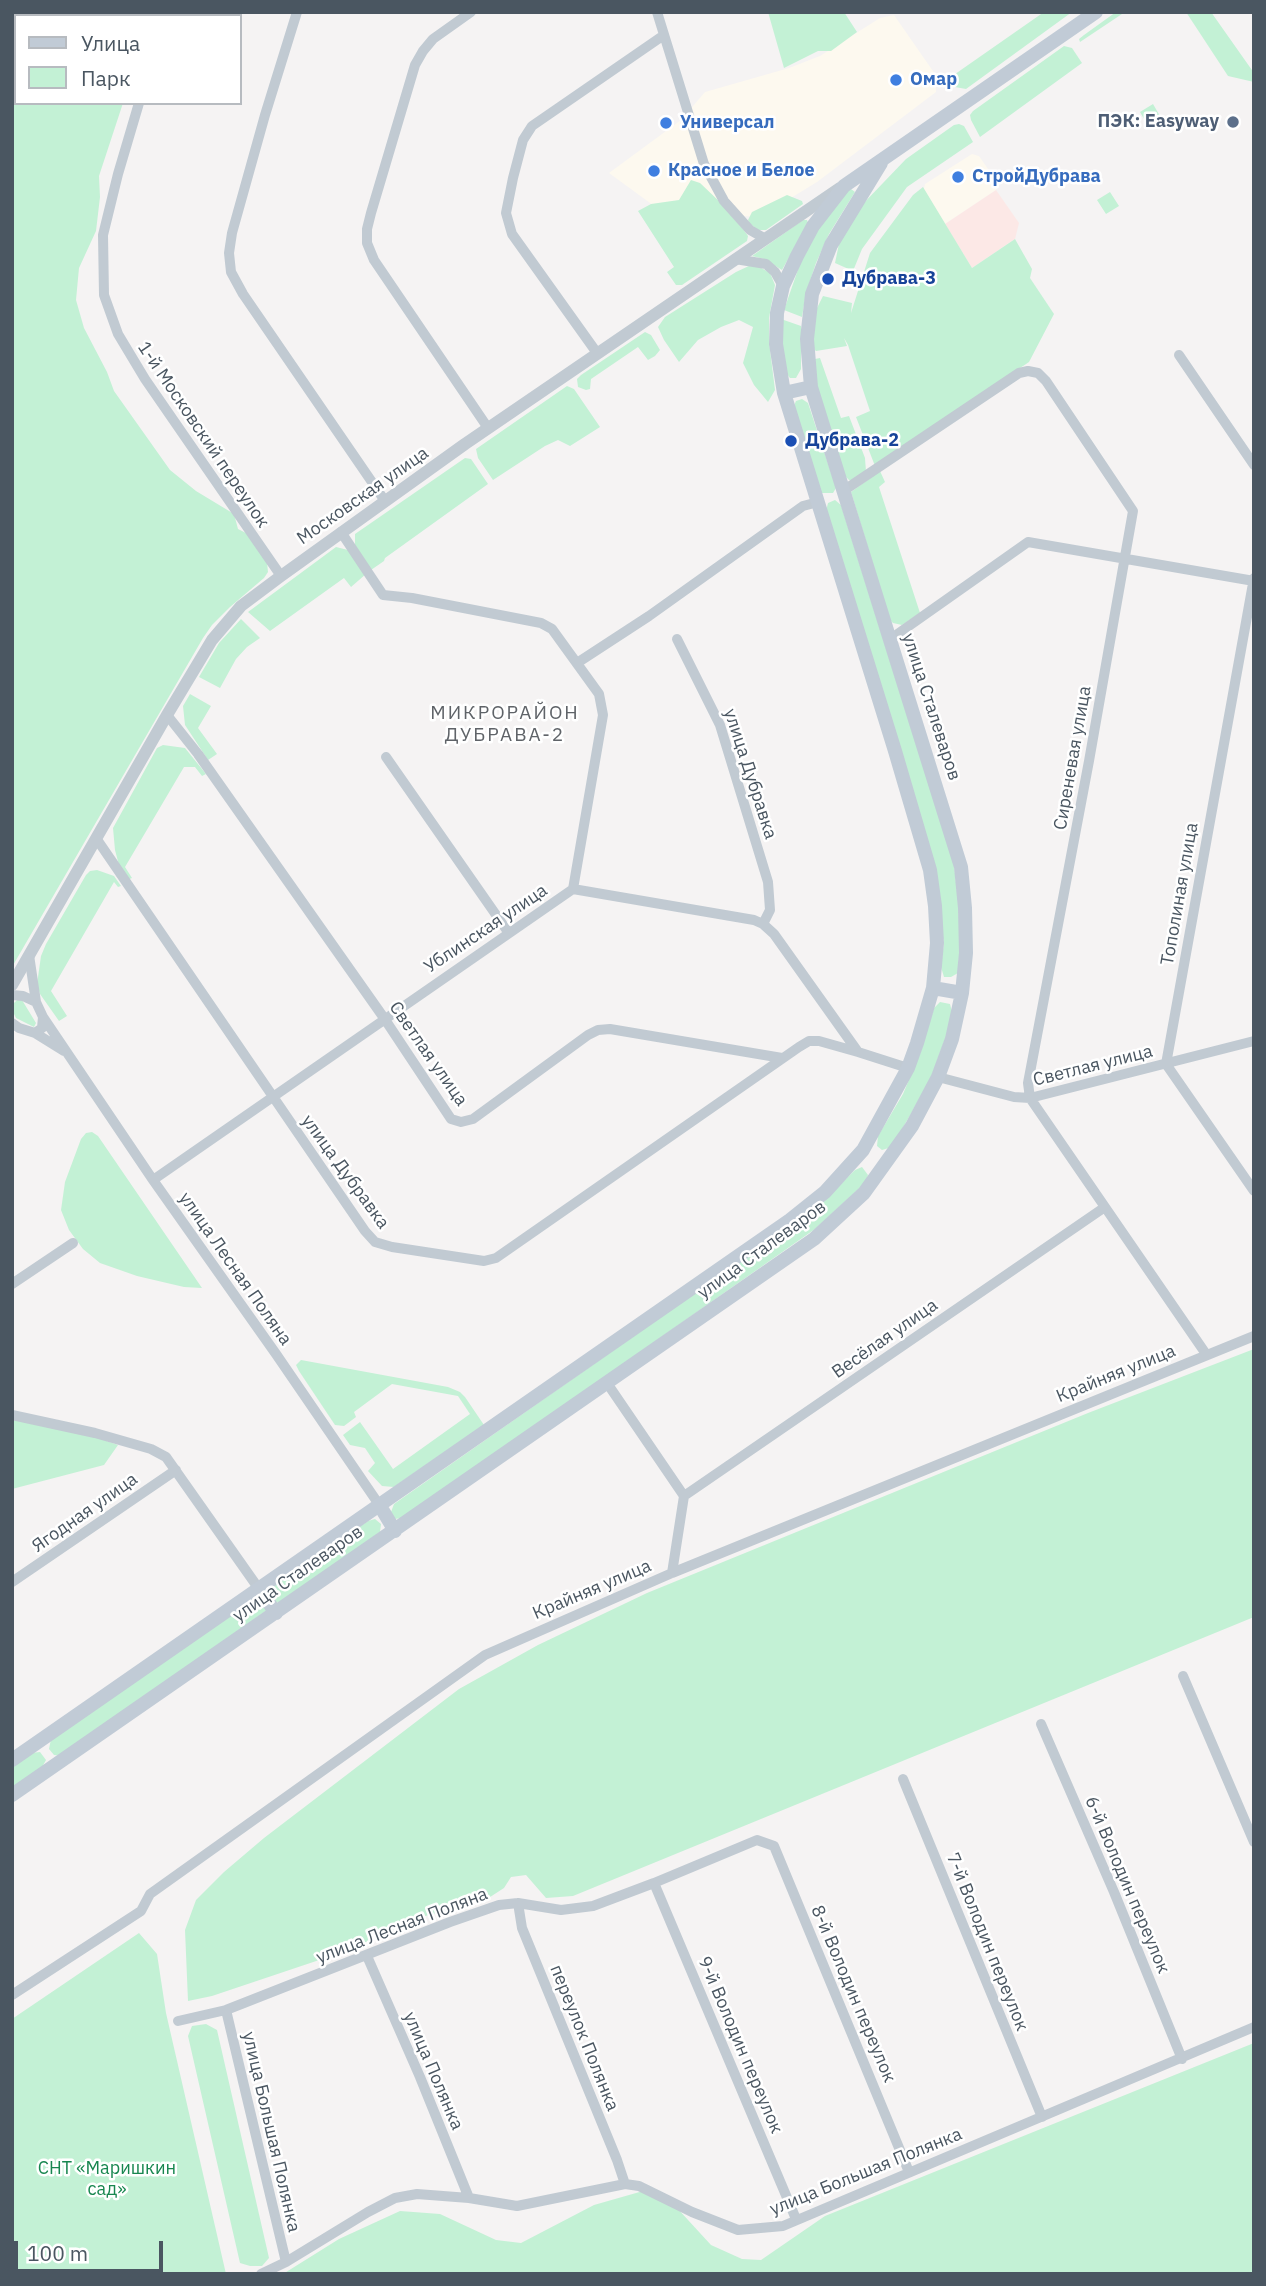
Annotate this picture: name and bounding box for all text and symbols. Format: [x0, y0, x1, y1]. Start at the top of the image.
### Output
legend [14, 14, 242, 105]
text: Улица [81, 29, 140, 57]
text: Парк [81, 64, 131, 92]
place label: Омар [910, 69, 957, 91]
marker: Омар [888, 72, 904, 88]
place label: ПЭК: Easyway [1098, 111, 1219, 133]
place label: Универсал [680, 112, 774, 134]
marker: ПЭК: Easyway [1225, 114, 1241, 130]
marker: Универсал [658, 115, 674, 131]
place label: Красное и Белое [668, 160, 815, 182]
marker: Красное и Белое [646, 163, 662, 179]
place label: СтройДубрава [972, 166, 1101, 188]
marker: СтройДубрава [950, 169, 966, 185]
place label: Дубрава-3 [842, 268, 936, 290]
marker: Дубрава-3 [820, 271, 836, 287]
street label: 1-й Московский переулок [133, 338, 273, 532]
place label: Дубрава-2 [805, 430, 899, 452]
marker: Дубрава-2 [783, 433, 799, 449]
street label: Московская улица [293, 443, 433, 549]
street label: улица Сталеваров [897, 631, 965, 783]
street label: Сиреневая улица [1050, 684, 1096, 832]
district label: МИКРОРАЙОН ДУБРАВА-2 [431, 703, 579, 747]
street label: улица Дубравка [719, 706, 781, 842]
street label: Тополиная улица [1157, 821, 1203, 967]
street label: Ублинская улица [420, 880, 552, 978]
street label: Светлая улица [384, 998, 472, 1110]
street label: Светлая улица [1031, 1041, 1155, 1091]
street label: улица Дубравка [296, 1111, 394, 1233]
street label: улица Лесная Поляна [174, 1188, 296, 1350]
street label: улица Сталеваров [694, 1196, 830, 1304]
street label: Весёлая улица [828, 1295, 942, 1383]
street label: Крайняя улица [1053, 1340, 1179, 1408]
street label: Ягодная улица [28, 1469, 142, 1557]
street label: улица Сталеваров [229, 1521, 367, 1627]
street label: Крайняя улица [530, 1555, 654, 1625]
street label: 6-й Володин переулок [1080, 1793, 1174, 1977]
street label: 7-й Володин переулок [941, 1850, 1033, 2034]
street label: улица Лесная Поляна [313, 1883, 491, 1969]
street label: 8-й Володин переулок [806, 1902, 900, 2086]
street label: 9-й Володин переулок [693, 1953, 787, 2137]
street label: переулок Полянка [545, 1962, 623, 2114]
street label: улица Полянка [398, 2009, 468, 2133]
street label: улица Большая Полянка [237, 2030, 305, 2234]
street label: улица Большая Полянка [767, 2124, 965, 2220]
park label: СНТ «Маришкин сад» [38, 2158, 176, 2200]
scale bar [18, 2226, 166, 2270]
text: 100 m [27, 2239, 88, 2267]

